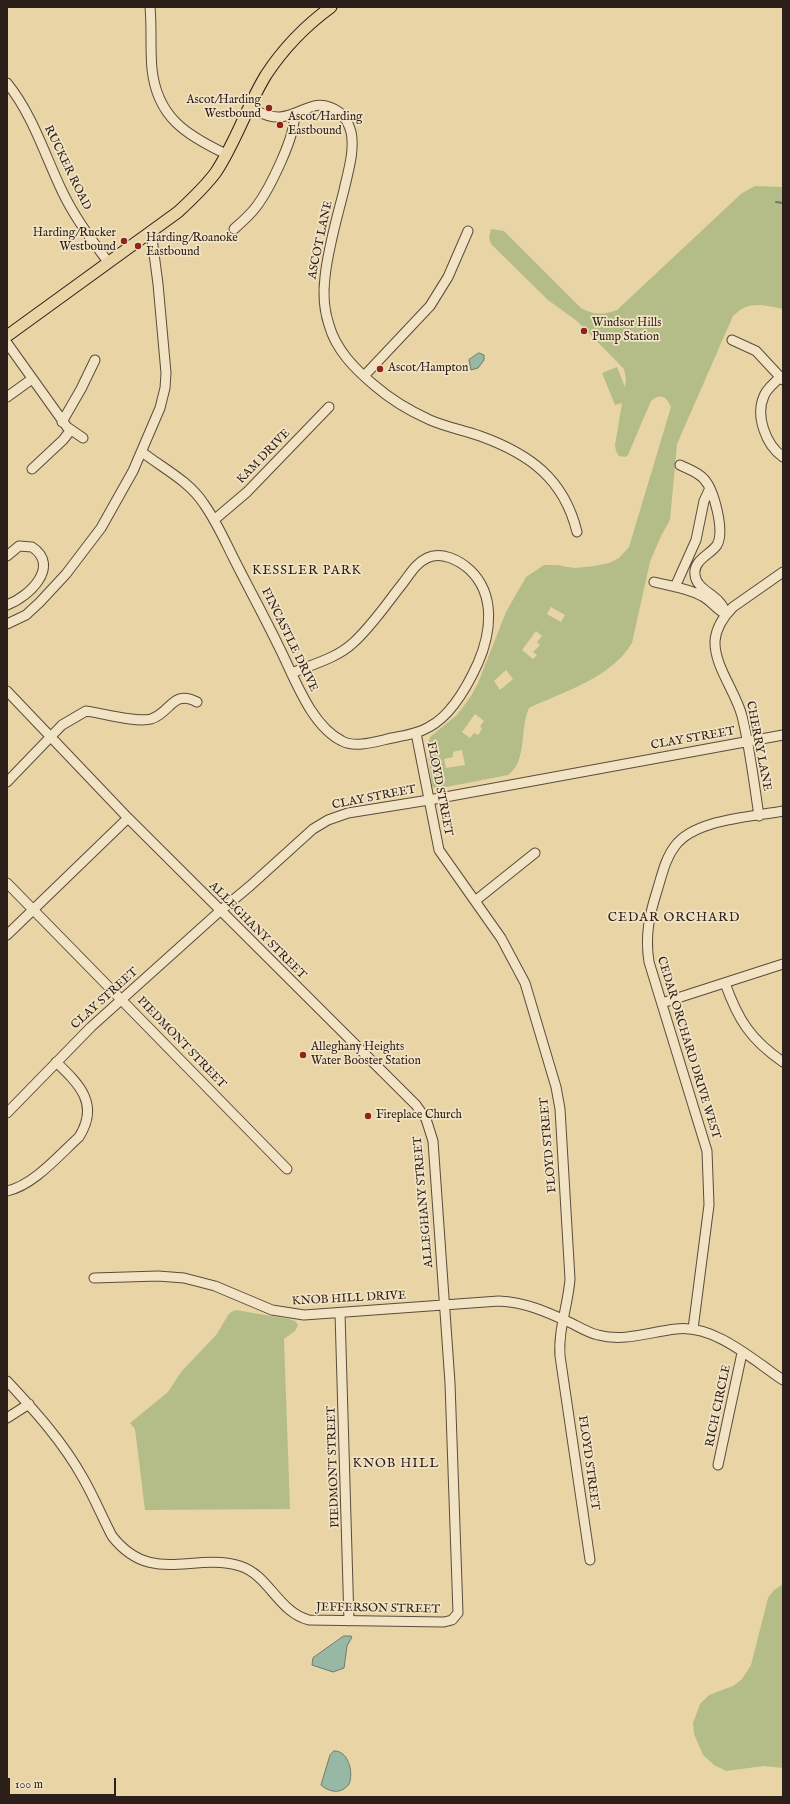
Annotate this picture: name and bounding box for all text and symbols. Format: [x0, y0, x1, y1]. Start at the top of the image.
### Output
place label: Ascot/Harding Westbound [186, 94, 261, 122]
marker: Ascot/Harding Westbound [264, 103, 274, 113]
place label: Ascot/Harding Eastbound [288, 111, 363, 139]
marker: Ascot/Harding Eastbound [275, 120, 285, 130]
street label: RUCKER ROAD [40, 123, 94, 213]
street label: ASCOT LANE [306, 200, 336, 280]
place label: Harding/Rucker Westbound [33, 227, 116, 255]
place label: Harding/Roanoke Eastbound [146, 232, 238, 260]
marker: Harding/Rucker Westbound [119, 236, 129, 246]
marker: Harding/Roanoke Eastbound [133, 241, 143, 251]
place label: Windsor Hills Pump Station [592, 317, 661, 345]
marker: Windsor Hills Pump Station [579, 326, 589, 336]
place label: Ascot/Hampton [388, 362, 468, 376]
marker: Ascot/Hampton [375, 364, 385, 374]
street label: KAM DRIVE [234, 427, 294, 487]
district label: KESSLER PARK [252, 563, 362, 579]
street label: FINCASTLE DRIVE [258, 586, 320, 694]
street label: CHERRY LANE [742, 700, 774, 792]
street label: CLAY STREET [650, 725, 736, 753]
street label: FLOYD STREET [423, 741, 455, 837]
street label: CLAY STREET [331, 783, 417, 813]
street label: ALLEGHANY STREET [205, 879, 309, 983]
district label: CEDAR ORCHARD [608, 910, 740, 926]
street label: CEDAR ORCHARD DRIVE WEST [653, 955, 723, 1141]
street label: CLAY STREET [69, 965, 141, 1033]
street label: PIEDMONT STREET [133, 994, 229, 1092]
place label: Alleghany Heights Water Booster Station [311, 1041, 421, 1069]
marker: Alleghany Heights Water Booster Station [298, 1050, 308, 1060]
street label: FLOYD STREET [538, 1097, 560, 1193]
place label: Fireplace Church [376, 1109, 462, 1123]
marker: Fireplace Church [363, 1111, 373, 1121]
street label: ALLEGHANY STREET [411, 1136, 437, 1268]
street label: KNOB HILL DRIVE [292, 1289, 406, 1309]
street label: RICH CIRCLE [703, 1364, 735, 1448]
street label: PIEDMONT STREET [325, 1406, 343, 1528]
street label: FLOYD STREET [574, 1415, 602, 1511]
district label: KNOB HILL [353, 1456, 439, 1472]
street label: JEFFERSON STREET [316, 1601, 440, 1617]
scale bar [10, 1770, 118, 1796]
text: 100 m [15, 1777, 43, 1792]

